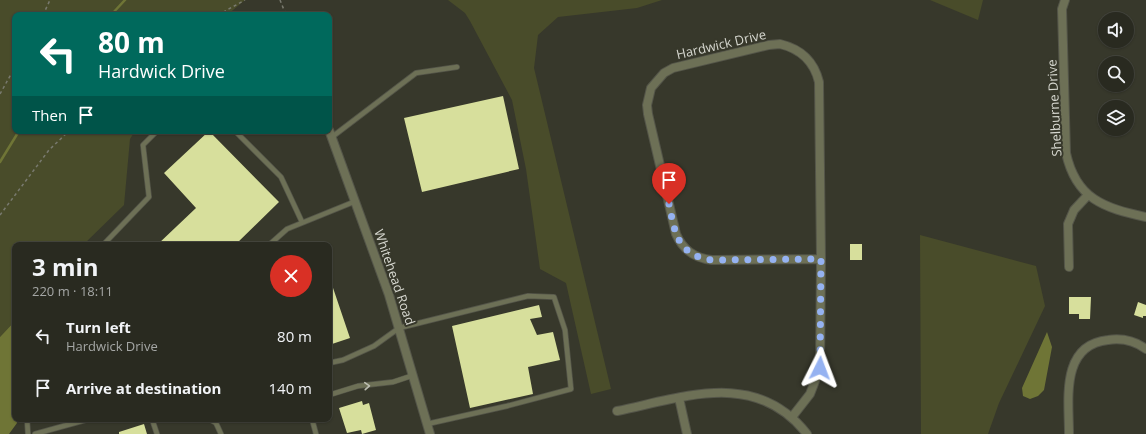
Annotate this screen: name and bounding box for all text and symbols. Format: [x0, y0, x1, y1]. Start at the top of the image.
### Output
map controls [1098, 12, 1134, 136]
button: sound [1098, 12, 1134, 48]
text: 80 m [98, 23, 165, 61]
street label: Hardwick Drive [674, 25, 768, 63]
icon: left [32, 28, 84, 80]
button: search [1098, 56, 1134, 92]
text: Hardwick Drive [98, 59, 225, 83]
street label: Shelburne Drive [1042, 59, 1066, 157]
button: layers [1098, 100, 1134, 136]
icon: arrive [75, 104, 97, 126]
text: Then [32, 105, 67, 125]
pin [652, 163, 686, 204]
icon: arrive [658, 169, 680, 191]
street label: Whitehead Road [370, 227, 420, 327]
text: 3 min [32, 250, 99, 283]
button: close [270, 255, 312, 297]
text: 220 m · 18:11 [32, 282, 113, 300]
text: Turn left [66, 317, 131, 337]
icon: left [32, 325, 54, 347]
text: 80 m [277, 326, 312, 346]
text: Hardwick Drive [66, 337, 158, 355]
position arrow [799, 347, 841, 389]
icon: arrive [32, 377, 54, 399]
text: Arrive at destination [66, 378, 221, 398]
text: 140 m [268, 378, 312, 398]
one-way arrow [364, 381, 370, 390]

